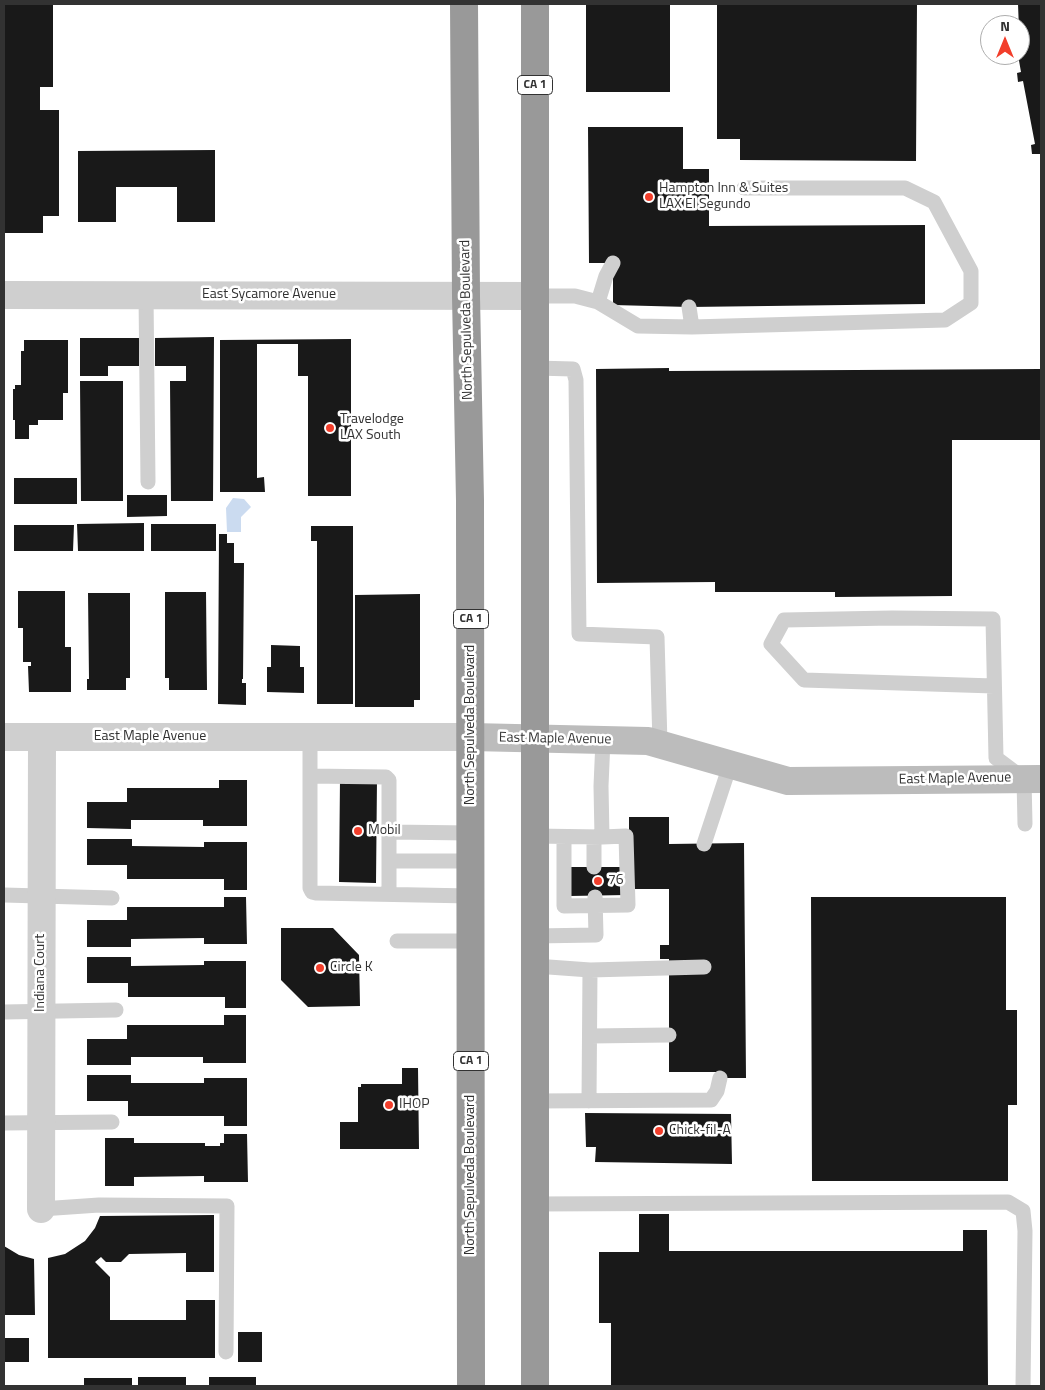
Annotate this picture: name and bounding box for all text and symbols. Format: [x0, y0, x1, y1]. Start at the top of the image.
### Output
north arrow [980, 15, 1030, 65]
text: N [1000, 15, 1010, 36]
road number: CA 1 [518, 76, 552, 94]
place label: Hampton Inn & Suites LAX El Segundo [659, 181, 788, 213]
marker: Hampton Inn & Suites LAX El Segundo [643, 191, 655, 203]
street label: North Sepulveda Boulevard [457, 240, 477, 400]
street label: East Sycamore Avenue [202, 287, 336, 303]
place label: Travelodge LAX South [340, 412, 404, 444]
marker: Travelodge LAX South [324, 422, 336, 434]
road number: CA 1 [454, 610, 488, 628]
street label: North Sepulveda Boulevard [463, 645, 479, 805]
street label: East Maple Avenue [94, 729, 206, 745]
street label: East Maple Avenue [499, 730, 611, 748]
street label: East Maple Avenue [899, 770, 1011, 788]
place label: Mobil [368, 823, 401, 839]
marker: Mobil [352, 825, 364, 837]
place label: 76 [608, 873, 624, 889]
marker: 76 [592, 875, 604, 887]
street label: Indiana Court [33, 934, 49, 1012]
place label: Circle K [330, 960, 373, 976]
marker: Circle K [314, 962, 326, 974]
road number: CA 1 [454, 1052, 488, 1070]
street label: North Sepulveda Boulevard [463, 1095, 479, 1255]
place label: IHOP [399, 1097, 429, 1113]
marker: IHOP [383, 1099, 395, 1111]
place label: Chick-fil-A [669, 1123, 731, 1139]
marker: Chick-fil-A [653, 1125, 665, 1137]

